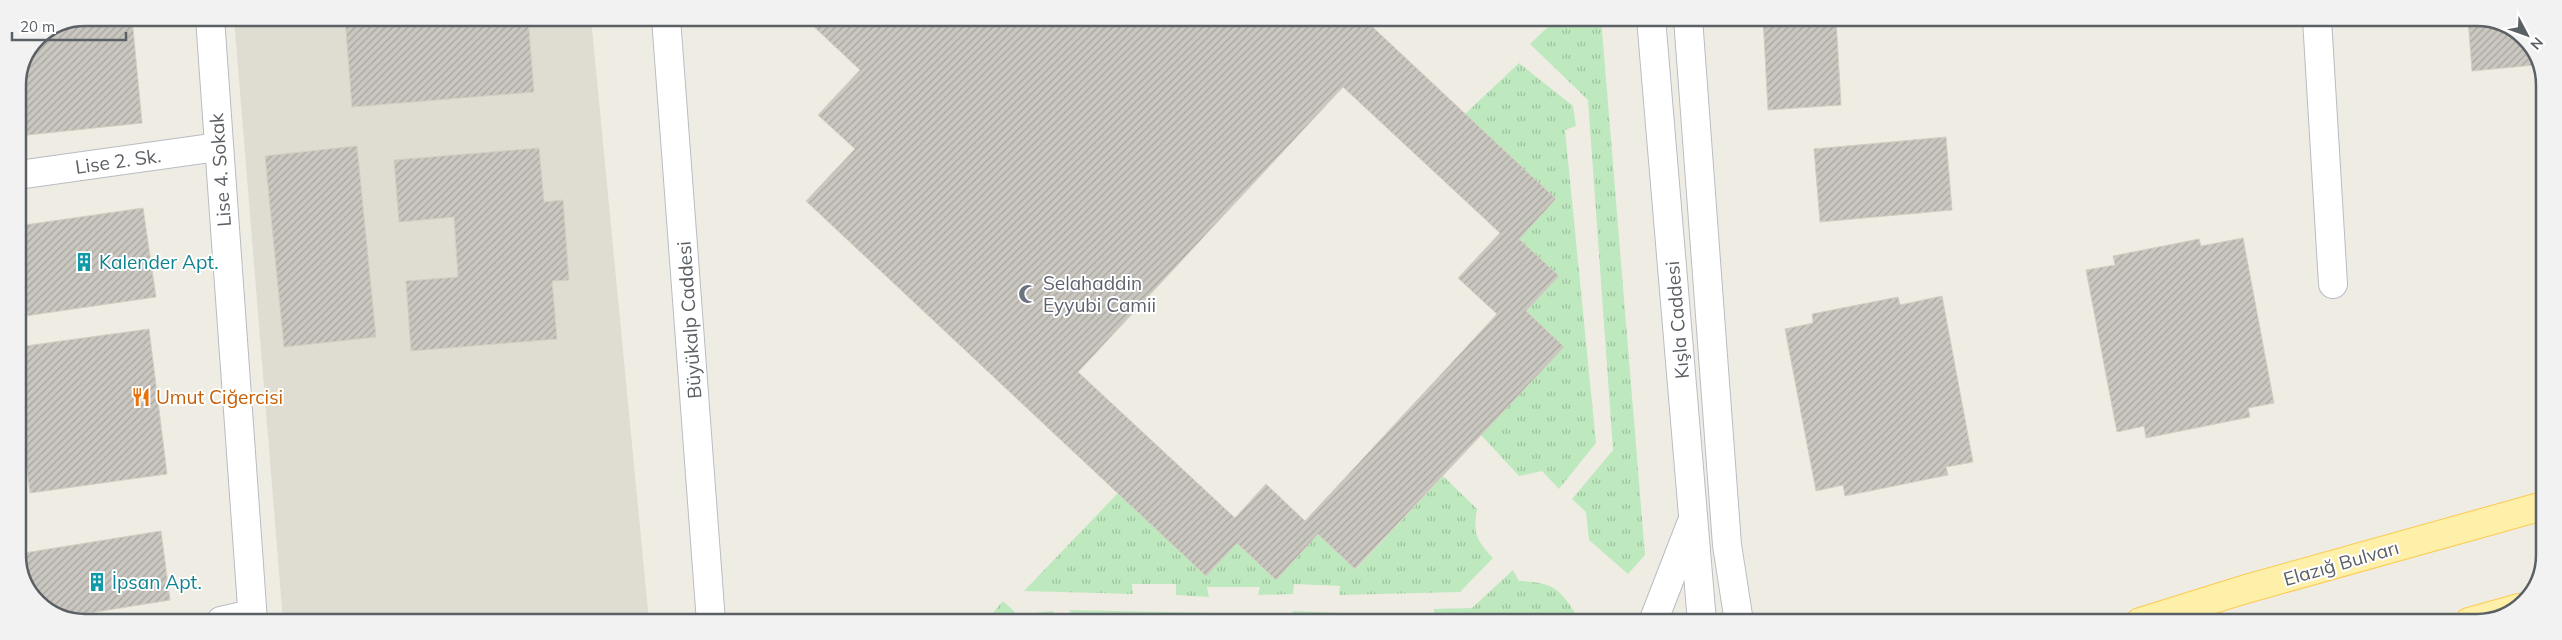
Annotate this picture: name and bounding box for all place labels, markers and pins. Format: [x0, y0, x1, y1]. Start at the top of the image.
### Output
place label: Kalender Apt. [99, 250, 219, 274]
building icon: Kalender Apt. [73, 251, 95, 273]
place label: Selahaddin Eyyubi Camii [1043, 271, 1156, 317]
mosque icon: Selahaddin Eyyubi Camii [1017, 283, 1039, 305]
place label: Umut Ciğercisi [156, 385, 283, 409]
restaurant icon: Umut Ciğercisi [130, 386, 152, 408]
place label: İpsan Apt. [112, 570, 202, 594]
building icon: İpsan Apt. [86, 571, 108, 593]

